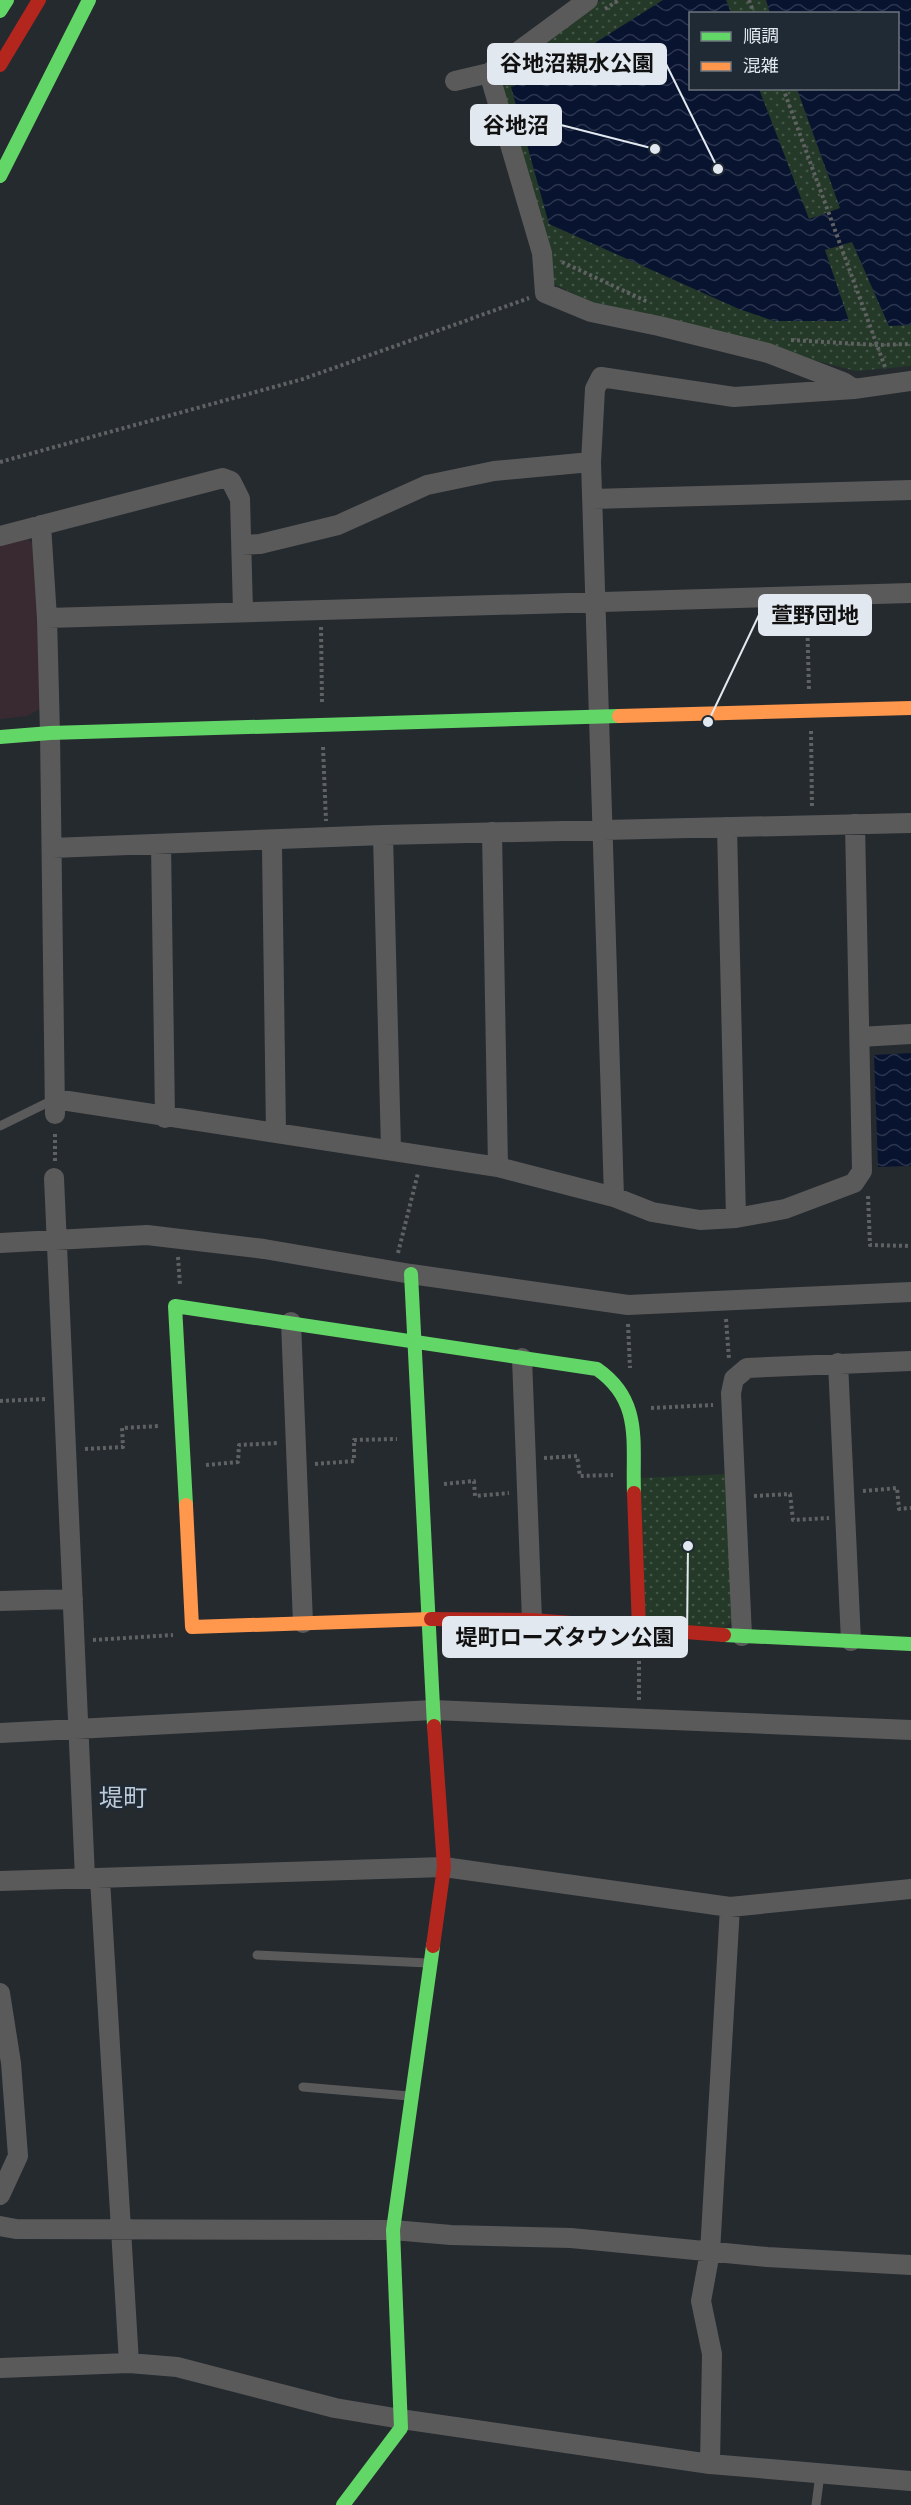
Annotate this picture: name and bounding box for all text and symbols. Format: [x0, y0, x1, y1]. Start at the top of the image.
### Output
legend [689, 12, 899, 90]
text: 順調 [743, 22, 779, 49]
callout: 谷地沼親水公園 [488, 44, 666, 84]
text: 谷地沼親水公園 [500, 46, 654, 80]
text: 混雑 [743, 52, 779, 79]
callout: 谷地沼 [471, 105, 561, 145]
text: 谷地沼 [483, 108, 549, 142]
callout: 萱野団地 [759, 595, 871, 635]
text: 萱野団地 [771, 598, 859, 632]
callout: 堤町ローズタウン公園 [443, 1617, 687, 1657]
text: 堤町ローズタウン公園 [456, 1620, 674, 1654]
district label: 堤町 [99, 1779, 147, 1815]

